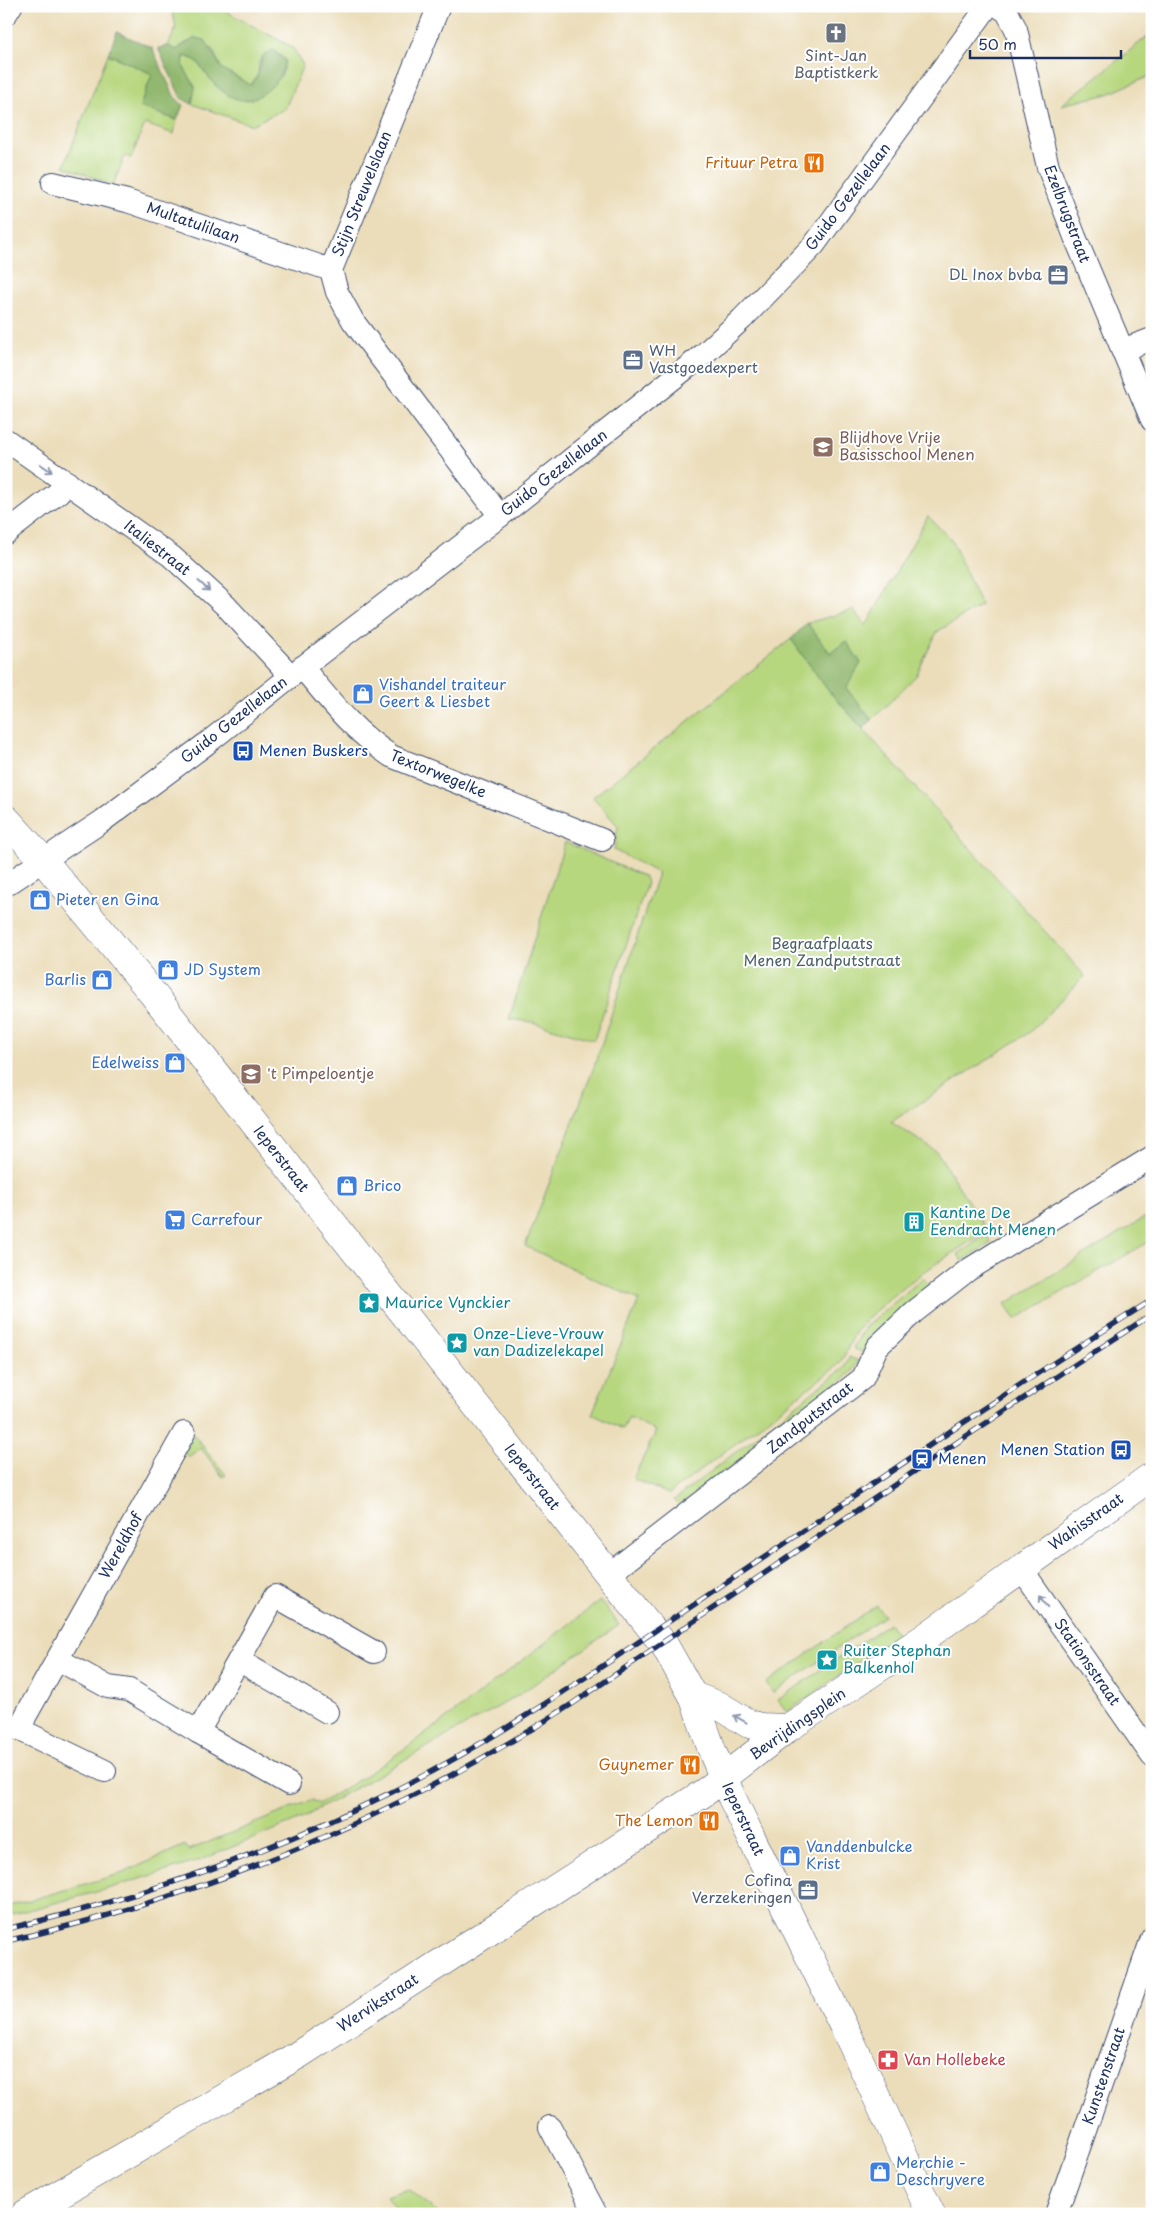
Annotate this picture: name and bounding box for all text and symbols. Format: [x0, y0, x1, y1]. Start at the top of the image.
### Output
church icon: Sint-Jan Baptistkerk [824, 21, 848, 45]
scale bar [970, 28, 1122, 60]
text: 50 m [978, 32, 1017, 55]
place label: Sint-Jan Baptistkerk [794, 43, 879, 83]
street label: Stijn Streuvelslaan [325, 127, 396, 260]
street label: Guido Gezellelaan [799, 137, 895, 255]
place label: Frituur Petra [705, 150, 799, 173]
restaurant icon: Frituur Petra [802, 151, 826, 175]
street label: Ezelbrugstraat [1039, 161, 1098, 266]
street label: Multatulilaan [144, 195, 243, 248]
place label: DL Inox bvba [949, 262, 1043, 285]
office icon: DL Inox bvba [1046, 263, 1070, 287]
place label: WH Vastgoedexpert [649, 338, 758, 378]
office icon: WH Vastgoedexpert [621, 348, 645, 372]
street label: Guido Gezellelaan [495, 423, 611, 521]
place label: Blijdhove Vrije Basisschool Menen [839, 425, 975, 465]
school or university icon: Blijdhove Vrije Basisschool Menen [811, 435, 835, 459]
one-way arrow [39, 463, 53, 473]
street label: Italiestraat [120, 513, 196, 580]
one-way arrow [198, 580, 211, 592]
street label: Guido Gezellelaan [175, 670, 291, 768]
place label: Vishandel traiteur Geert & Liesbet [379, 672, 506, 712]
shop icon: Vishandel traiteur Geert & Liesbet [351, 682, 375, 706]
place label: Menen Buskers [259, 738, 368, 761]
bus stop icon: Menen Buskers [231, 739, 255, 763]
street label: Textorwegelke [387, 743, 490, 802]
place label: Pieter en Gina [56, 887, 160, 910]
shop icon: Pieter en Gina [28, 888, 52, 912]
park label: Begraafplaats Menen Zandputstraat [743, 931, 901, 971]
place label: JD System [184, 957, 261, 980]
shop icon: JD System [156, 958, 180, 982]
place label: Barlis [44, 967, 86, 990]
shop icon: Barlis [90, 968, 114, 992]
place label: Edelweiss [91, 1050, 159, 1073]
shop icon: Edelweiss [163, 1051, 187, 1075]
place label: 't Pimpeloentje [267, 1061, 374, 1084]
school or university icon: 't Pimpeloentje [239, 1062, 263, 1086]
street label: Ieperstraat [249, 1120, 316, 1196]
place label: Brico [363, 1173, 401, 1196]
shop icon: Brico [335, 1174, 359, 1198]
place label: Kantine De Eendracht Menen [930, 1200, 1056, 1240]
place label: Carrefour [191, 1207, 262, 1230]
supermarket icon: Carrefour [163, 1208, 187, 1232]
building icon: Kantine De Eendracht Menen [902, 1210, 926, 1234]
place label: Maurice Vynckier [385, 1290, 510, 1313]
place icon: Maurice Vynckier [357, 1291, 381, 1315]
place label: Onze-Lieve-Vrouw van Dadizelekapel [473, 1321, 605, 1361]
place icon: Onze-Lieve-Vrouw van Dadizelekapel [445, 1331, 469, 1355]
street label: Zandputstraat [761, 1376, 857, 1458]
place label: Menen Station [1001, 1437, 1105, 1460]
street label: Ieperstraat [500, 1438, 567, 1514]
bus stop icon: Menen Station [1109, 1438, 1133, 1462]
place label: Menen [938, 1446, 987, 1469]
station icon: Menen [910, 1447, 934, 1471]
street label: Wahisstraat [1043, 1486, 1127, 1555]
street label: Wereldhof [92, 1507, 148, 1583]
one-way arrow [1039, 1594, 1049, 1608]
street label: Stationsstraat [1049, 1613, 1127, 1710]
place label: Ruiter Stephan Balkenhol [843, 1638, 951, 1678]
place icon: Ruiter Stephan Balkenhol [815, 1648, 839, 1672]
street label: Bevrijdingsplein [744, 1681, 850, 1765]
one-way arrow [733, 1714, 748, 1724]
place label: Guynemer [598, 1752, 674, 1775]
restaurant icon: Guynemer [678, 1753, 702, 1777]
street label: Ieperstraat [717, 1778, 772, 1859]
place label: The Lemon [615, 1808, 693, 1831]
restaurant icon: The Lemon [697, 1809, 721, 1833]
place label: Vanddenbulcke Krist [806, 1834, 913, 1874]
shop icon: Vanddenbulcke Krist [778, 1844, 802, 1868]
place label: Cofina Verzekeringen [692, 1868, 793, 1908]
office icon: Cofina Verzekeringen [796, 1878, 820, 1902]
street label: Wervikstraat [332, 1967, 422, 2037]
street label: Kunstenstraat [1075, 2024, 1130, 2127]
place label: Van Hollebeke [904, 2047, 1006, 2070]
pharmacy icon: Van Hollebeke [876, 2048, 900, 2072]
place label: Merchie - Deschryvere [896, 2150, 985, 2190]
shop icon: Merchie - Deschryvere [868, 2160, 892, 2184]

